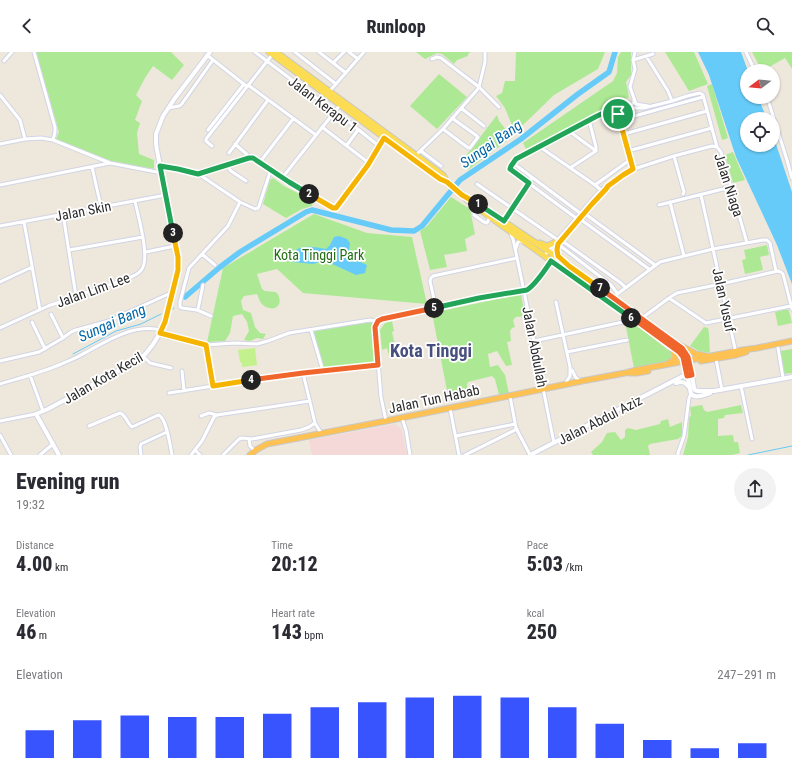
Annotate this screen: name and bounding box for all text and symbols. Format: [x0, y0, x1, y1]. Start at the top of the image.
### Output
icon: back [16, 15, 38, 37]
icon: search [754, 15, 776, 37]
text: Runloop [366, 16, 426, 37]
north arrow [740, 64, 780, 104]
map controls [740, 64, 780, 152]
street label: Jalan Kerapu 1 [285, 73, 361, 135]
pin [601, 97, 635, 131]
icon: arrive [607, 103, 629, 125]
button: locate [740, 112, 780, 152]
water label: Sungai Bang [456, 116, 526, 172]
street label: Jalan Niaga [711, 151, 747, 219]
pin: 2 [299, 184, 319, 204]
text: 2 [306, 187, 312, 200]
pin: 1 [468, 194, 488, 214]
text: 1 [475, 197, 481, 210]
street label: Jalan Skin [54, 198, 112, 224]
pin: 3 [163, 223, 183, 243]
text: 3 [170, 226, 176, 239]
park label: Kota Tinggi Park [274, 247, 365, 263]
street label: Jalan Yusuf [709, 267, 739, 334]
street label: Jalan Lim Lee [54, 269, 132, 311]
pin: 7 [590, 278, 610, 298]
text: 7 [597, 281, 603, 294]
pin: 5 [424, 298, 444, 318]
water label: Sungai Bang [76, 300, 148, 346]
text: 5 [431, 301, 437, 314]
street label: Jalan Abdullah [519, 305, 551, 389]
pin: 6 [621, 308, 641, 328]
text: 6 [628, 311, 634, 324]
district label: Kota Tinggi [390, 340, 472, 361]
street label: Jalan Kota Kecil [61, 349, 145, 407]
pin: 4 [241, 370, 261, 390]
text: 4 [248, 373, 254, 386]
street label: Jalan Tun Habab [387, 382, 481, 416]
street label: Jalan Abdul Aziz [555, 392, 645, 448]
button: share [734, 468, 776, 510]
text: Evening run [16, 469, 120, 494]
text: 19:32 [16, 497, 45, 512]
text: Distance [16, 539, 54, 552]
text: Time [271, 539, 293, 552]
text: Pace [527, 539, 548, 552]
text: 4.00 [16, 552, 52, 576]
text: 20:12 [271, 552, 318, 576]
text: 5:03 [527, 552, 563, 576]
text: km [52, 561, 68, 574]
text: /km [563, 561, 583, 574]
text: Elevation [16, 607, 56, 620]
text: Heart rate [271, 607, 315, 620]
text: kcal [527, 607, 544, 620]
text: 46 [16, 620, 36, 644]
text: 143 [271, 620, 302, 644]
text: 250 [527, 620, 557, 644]
text: m [36, 629, 47, 642]
text: bpm [302, 629, 323, 642]
text: Elevation [16, 667, 63, 682]
text: 247–291 m [717, 667, 776, 682]

